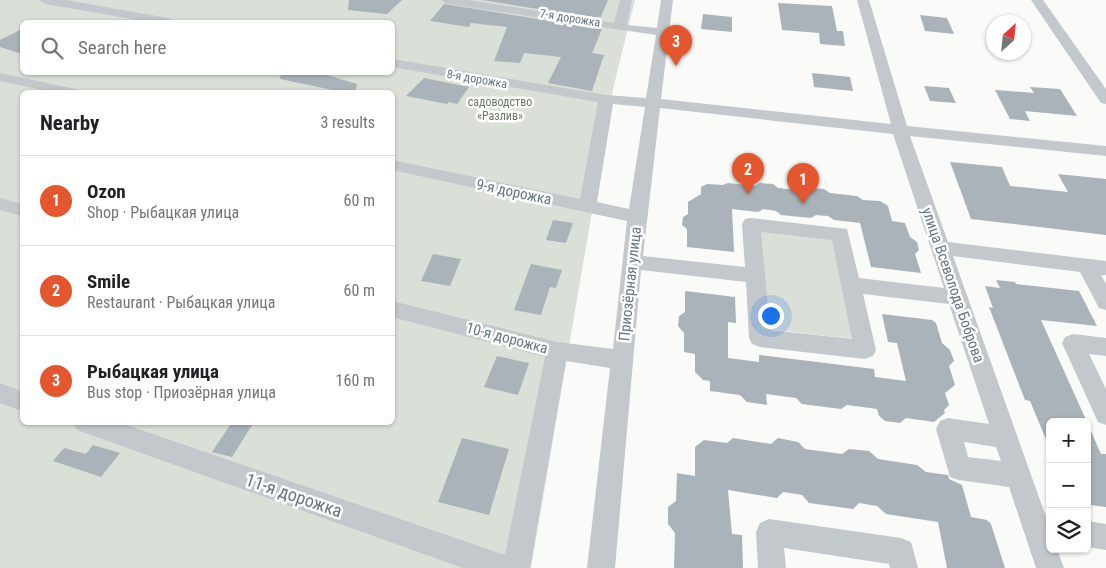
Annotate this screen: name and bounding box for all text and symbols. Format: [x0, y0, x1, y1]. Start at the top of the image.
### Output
street label: 7-я дорожка [539, 6, 602, 30]
north arrow [986, 15, 1031, 60]
search box [20, 20, 395, 75]
pin: 3 [660, 25, 692, 66]
icon: search [38, 34, 66, 62]
text: Search here [78, 36, 166, 59]
street label: 8-я дорожка [446, 67, 509, 91]
park label: садоводство «Разлив» [468, 95, 532, 123]
text: Nearby [40, 111, 99, 135]
text: 3 results [320, 113, 375, 132]
pin: 2 [732, 153, 764, 194]
pin: 1 [787, 163, 819, 204]
street label: 9-я дорожка [475, 175, 553, 209]
text: Ozon [87, 180, 126, 203]
text: 1 [52, 191, 60, 210]
text: 60 m [343, 191, 375, 210]
text: Shop · Рыбацкая улица [87, 203, 239, 222]
street label: улица Всеволода Боброва [918, 205, 988, 365]
street label: Приозёрная улица [615, 226, 645, 342]
text: Smile [87, 270, 130, 293]
text: 2 [52, 281, 60, 300]
text: 60 m [343, 281, 375, 300]
text: Restaurant · Рыбацкая улица [87, 293, 275, 312]
your location [758, 303, 784, 329]
street label: 10-я дорожка [464, 318, 550, 358]
text: Рыбацкая улица [87, 360, 219, 383]
text: 3 [52, 371, 60, 390]
text: 160 m [336, 371, 375, 390]
text: Bus stop · Приозёрная улица [87, 383, 276, 402]
map controls [1046, 418, 1091, 553]
button: + [1046, 418, 1091, 463]
button: − [1046, 463, 1091, 508]
street label: 11-я дорожка [243, 469, 345, 521]
button: layers [1046, 508, 1091, 553]

